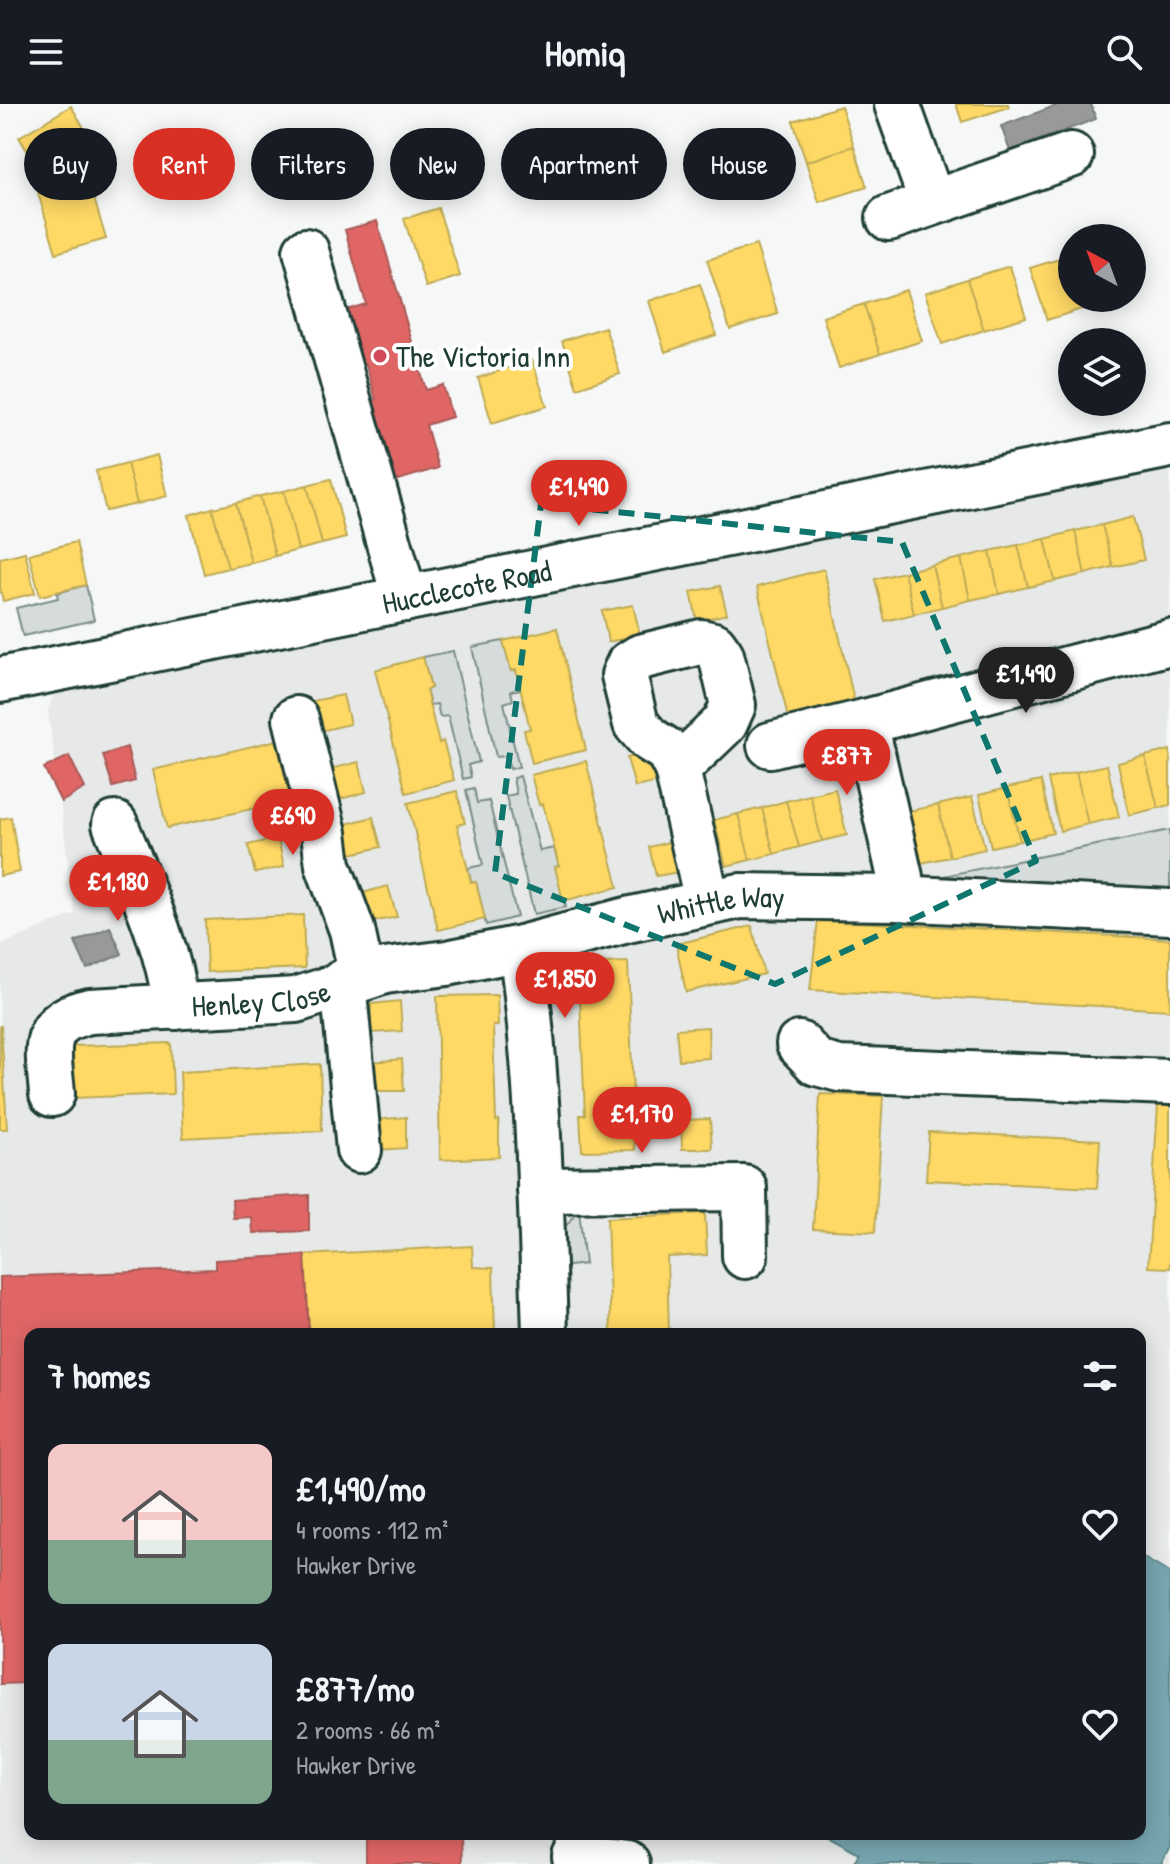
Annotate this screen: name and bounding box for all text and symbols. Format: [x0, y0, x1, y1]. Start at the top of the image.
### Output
text: Homiq [545, 28, 625, 77]
icon: menu [24, 30, 68, 74]
icon: search [1102, 30, 1146, 74]
chip: Buy [24, 128, 117, 200]
chip: Rent [133, 128, 235, 200]
chip: Filters [251, 128, 374, 200]
chip: New [390, 128, 485, 200]
chip: Apartment [501, 128, 667, 200]
chip: House [683, 128, 796, 200]
north arrow [1058, 224, 1146, 312]
map controls [1058, 224, 1146, 416]
button: layers [1058, 328, 1146, 416]
place label: The Victoria Inn [396, 336, 570, 376]
marker: The Victoria Inn [371, 347, 389, 365]
pin: £1,490 [514, 460, 644, 528]
text: £1,490 [549, 468, 609, 503]
street label: Hucclecote Road [379, 550, 555, 623]
pin: £1,490 [961, 647, 1091, 715]
text: £1,490 [996, 655, 1056, 690]
pin: £877 [800, 729, 894, 797]
text: £877 [821, 737, 873, 772]
pin: £690 [246, 789, 340, 857]
text: £690 [270, 797, 316, 832]
pin: £1,180 [53, 855, 183, 923]
text: £1,180 [87, 863, 149, 898]
street label: Whittle Way [654, 876, 785, 933]
pin: £1,850 [500, 952, 630, 1020]
text: £1,850 [534, 960, 596, 995]
street label: Henley Close [191, 970, 335, 1026]
pin: £1,170 [577, 1087, 707, 1155]
text: £1,170 [611, 1095, 673, 1130]
text: 7 homes [48, 1353, 150, 1399]
icon: filters [1078, 1354, 1122, 1398]
text: £1,490/mo [296, 1466, 426, 1512]
icon: home [112, 1476, 208, 1572]
icon: heart [1078, 1502, 1122, 1546]
text: 4 rooms · 112 m² [296, 1512, 448, 1547]
text: Hawker Drive [296, 1547, 416, 1582]
text: £877/mo [296, 1666, 414, 1712]
icon: home [112, 1676, 208, 1772]
icon: heart [1078, 1702, 1122, 1746]
text: 2 rooms · 66 m² [296, 1712, 440, 1747]
text: Hawker Drive [296, 1747, 416, 1782]

